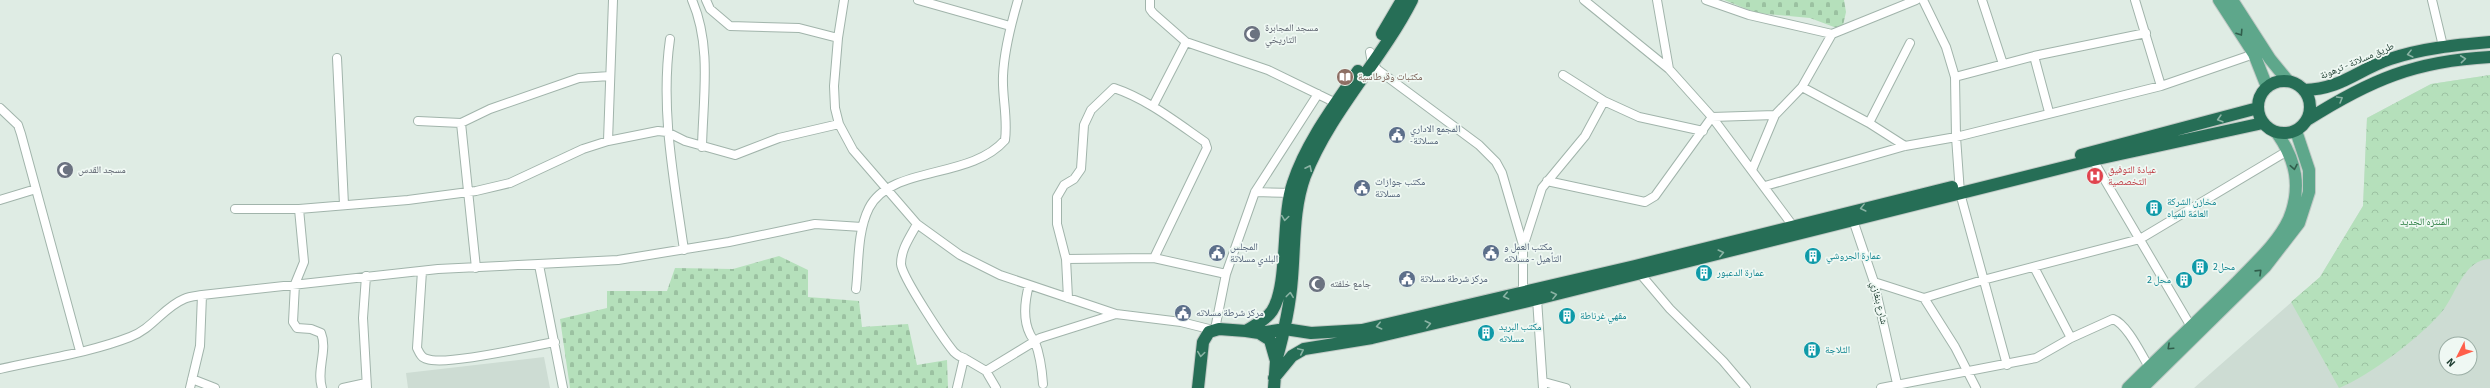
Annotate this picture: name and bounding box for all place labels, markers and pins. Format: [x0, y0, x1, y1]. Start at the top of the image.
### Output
place label: مسجد المجابرة التاريخي [1265, 21, 1319, 48]
mosque icon: مسجد المجابرة التاريخي [1242, 24, 1262, 44]
library icon: مكتبات وقرطاسية [1335, 67, 1355, 87]
place label: مكتبات وقرطاسية [1358, 70, 1423, 84]
place label: المجمع الاداري -مسلاتة [1410, 122, 1460, 148]
public building icon: المجمع الاداري -مسلاتة [1387, 125, 1407, 145]
mosque icon: مسجد القدس [55, 160, 75, 180]
place label: مسجد القدس [78, 163, 126, 177]
place label: عيادة التوفيق التخصصية [2108, 163, 2156, 189]
hospital icon: عيادة التوفيق التخصصية [2085, 166, 2105, 186]
place label: مكتب جوازات مسلاتة [1375, 175, 1426, 201]
public building icon: مكتب جوازات مسلاتة [1352, 178, 1372, 198]
place label: مخازن الشركة العامة للمياه [2167, 195, 2217, 221]
building icon: مخازن الشركة العامة للمياه [2144, 198, 2164, 218]
place label: المجلس البلدي مسلاتة [1230, 240, 1278, 267]
place label: مكتب العمل و التأهيل - مسلاته [1504, 240, 1562, 266]
public building icon: المجلس البلدي مسلاتة [1207, 243, 1227, 263]
public building icon: مكتب العمل و التأهيل - مسلاته [1481, 243, 1501, 263]
building icon: عمارة الجروشي [1803, 246, 1823, 266]
place label: عمارة الجروشي [1826, 249, 1881, 264]
building icon: محل2 [2190, 257, 2210, 277]
place label: محل2 [2213, 260, 2236, 274]
building icon: عمارة الدعبور [1694, 263, 1714, 283]
place label: عمارة الدعبور [1716, 266, 1764, 280]
public building icon: مركز شرطة مسلاتة [1397, 269, 1417, 289]
building icon: محل 2 [2174, 270, 2194, 290]
place label: مركز شرطة مسلاتة [1420, 272, 1488, 286]
place label: محل 2 [2147, 273, 2171, 287]
mosque icon: جامع خلفته [1307, 274, 1327, 294]
place label: جامع خلفته [1330, 277, 1372, 291]
public building icon: مركز شرطة مسلاته [1173, 303, 1193, 323]
place label: مركز شرطة مسلاته [1196, 306, 1264, 320]
building icon: مقهي غرناطة [1557, 306, 1577, 326]
place label: مقهي غرناطة [1580, 309, 1627, 324]
place label: مكتب البريد مسلاته [1499, 320, 1542, 346]
building icon: مكتب البريد مسلاته [1476, 323, 1496, 343]
building icon: الثلاجة [1802, 340, 1822, 360]
place label: الثلاجة [1825, 343, 1850, 357]

